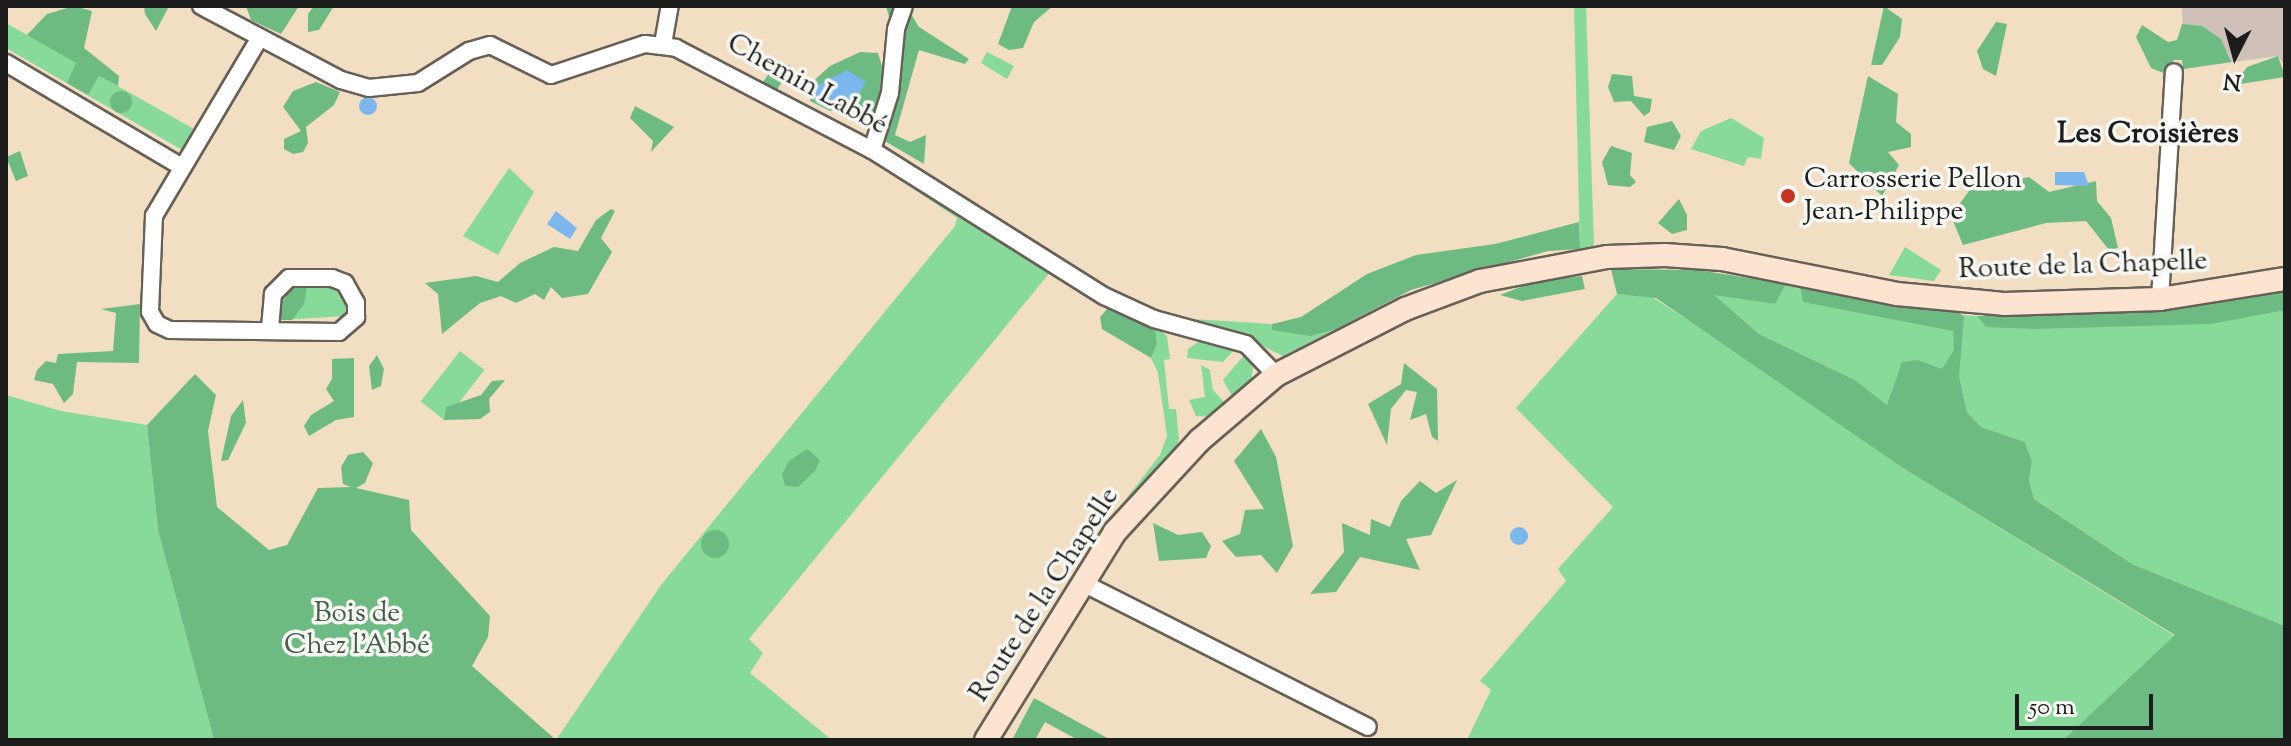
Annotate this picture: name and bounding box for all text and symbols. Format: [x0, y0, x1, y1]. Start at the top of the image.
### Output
north arrow [2195, 16, 2275, 96]
street label: Chemin Labbé [721, 27, 893, 143]
text: N [2222, 63, 2243, 97]
district label: Les Croisières [2057, 117, 2239, 153]
place label: Carrosserie Pellon Jean-Philippe [1804, 163, 2022, 229]
marker: Carrosserie Pellon Jean-Philippe [1779, 187, 1797, 205]
street label: Route de la Chapelle [1958, 245, 2208, 287]
street label: Route de la Chapelle [963, 481, 1127, 709]
park label: Bois de Chez l'Abbé [284, 597, 430, 663]
scale bar [2019, 678, 2157, 728]
text: 50 m [2029, 691, 2075, 725]

